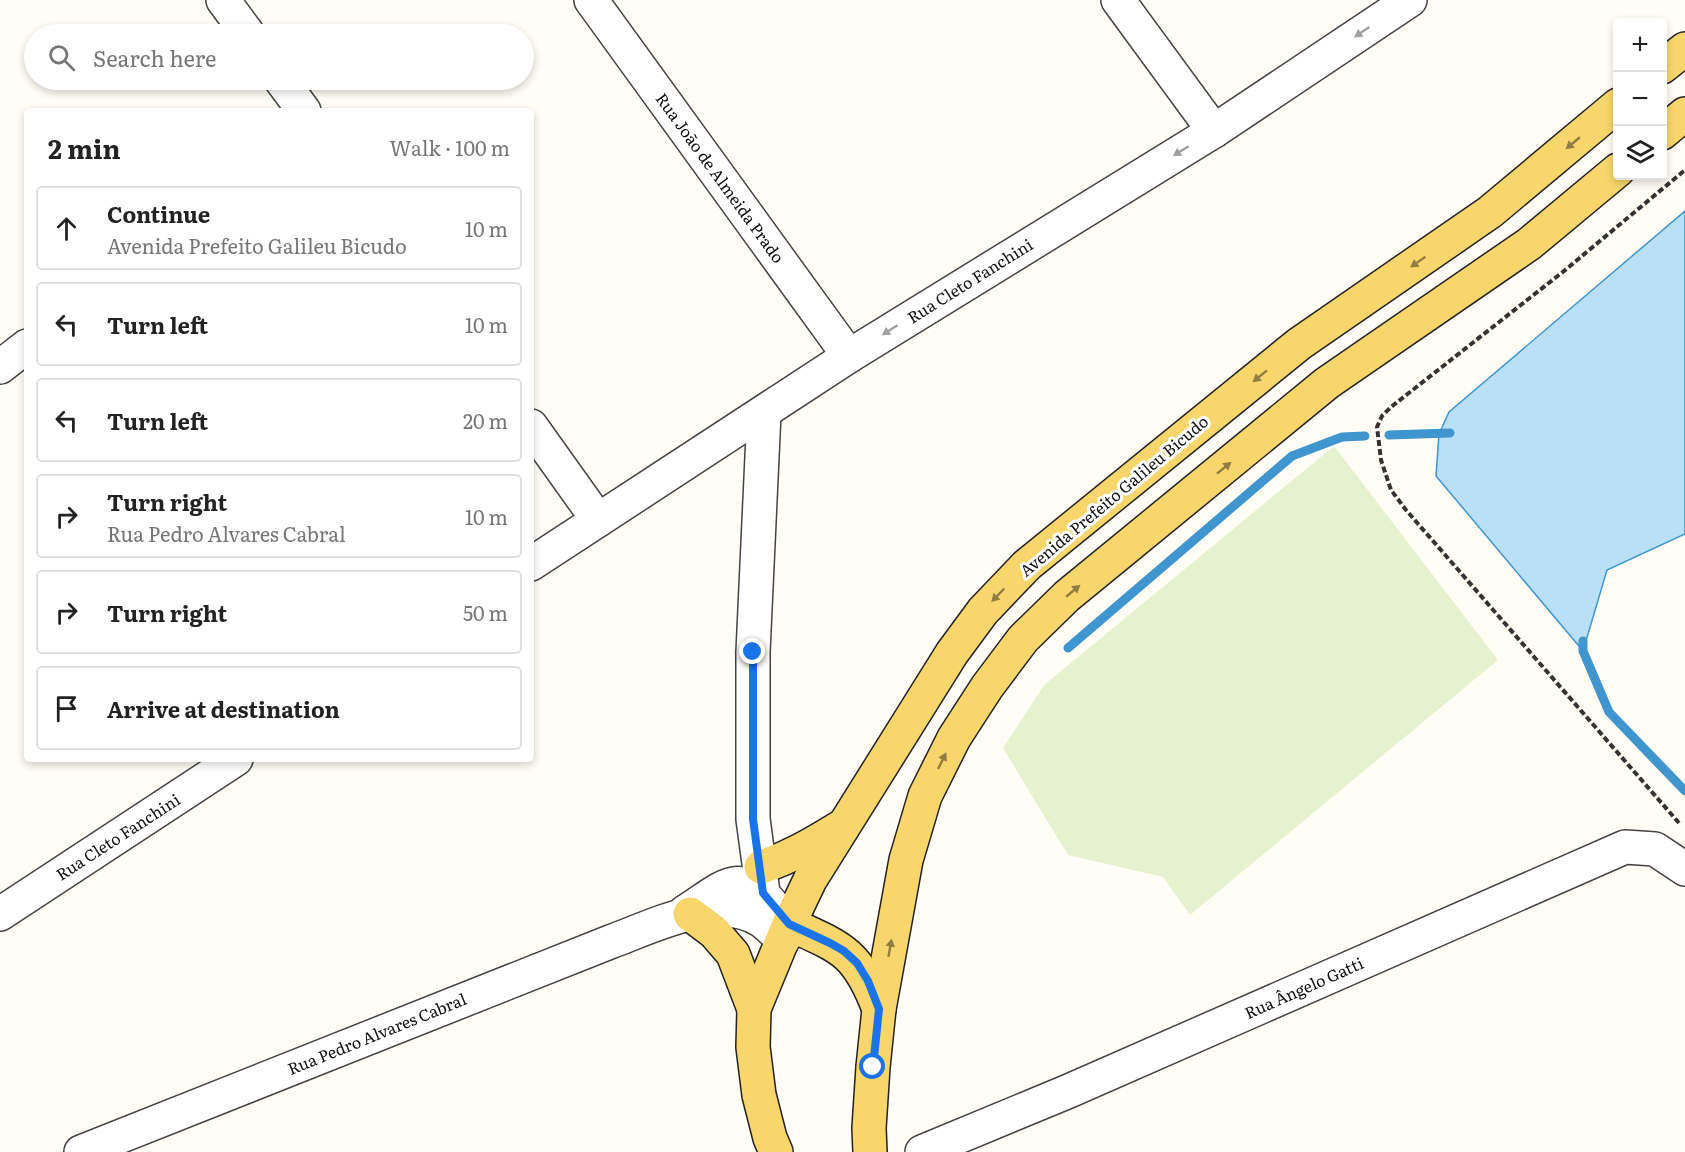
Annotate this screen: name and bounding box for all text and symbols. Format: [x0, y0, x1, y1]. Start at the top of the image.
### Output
map controls [1613, 18, 1667, 180]
button: + [1613, 18, 1667, 72]
search box [24, 24, 534, 90]
one-way arrow [1353, 27, 1370, 38]
icon: search [45, 41, 78, 74]
text: Search here [93, 41, 216, 74]
button: − [1613, 72, 1667, 126]
street label: Rua João de Almeida Prado [651, 87, 791, 267]
button: layers [1613, 126, 1667, 180]
text: 2 min [48, 128, 121, 167]
text: Walk · 100 m [389, 132, 510, 162]
one-way arrow [1566, 136, 1581, 149]
one-way arrow [1173, 145, 1189, 156]
text: Continue [107, 197, 210, 230]
icon: ahead [50, 212, 83, 245]
text: 10 m [465, 213, 508, 243]
text: Avenida Prefeito Galileu Bicudo [107, 230, 407, 260]
street label: Rua Cleto Fanchini [902, 232, 1037, 328]
one-way arrow [1411, 256, 1427, 268]
icon: left [50, 308, 83, 341]
text: Turn left [107, 308, 208, 341]
text: 10 m [465, 309, 508, 339]
one-way arrow [882, 325, 898, 336]
one-way arrow [1252, 369, 1268, 382]
icon: left [50, 404, 83, 437]
text: Turn left [107, 404, 208, 437]
text: 20 m [463, 405, 508, 435]
street label: Avenida Prefeito Galileu Bicudo [1014, 409, 1213, 581]
one-way arrow [1216, 461, 1232, 474]
text: Turn right [107, 485, 227, 518]
icon: right [50, 500, 83, 533]
text: 10 m [465, 501, 508, 531]
text: Rua Pedro Alvares Cabral [107, 518, 346, 548]
one-way arrow [1065, 585, 1081, 598]
one-way arrow [992, 588, 1006, 602]
icon: right [50, 596, 83, 629]
text: Turn right [107, 596, 227, 629]
text: 50 m [463, 597, 508, 627]
route end [739, 638, 765, 664]
icon: arrive [50, 692, 83, 725]
text: Arrive at destination [107, 692, 340, 725]
one-way arrow [937, 753, 947, 770]
street label: Rua Cleto Fanchini [51, 787, 184, 885]
one-way arrow [886, 938, 895, 957]
street label: Rua Ângelo Gatti [1240, 950, 1367, 1024]
street label: Rua Pedro Alvares Cabral [284, 986, 470, 1080]
route start [859, 1053, 885, 1079]

